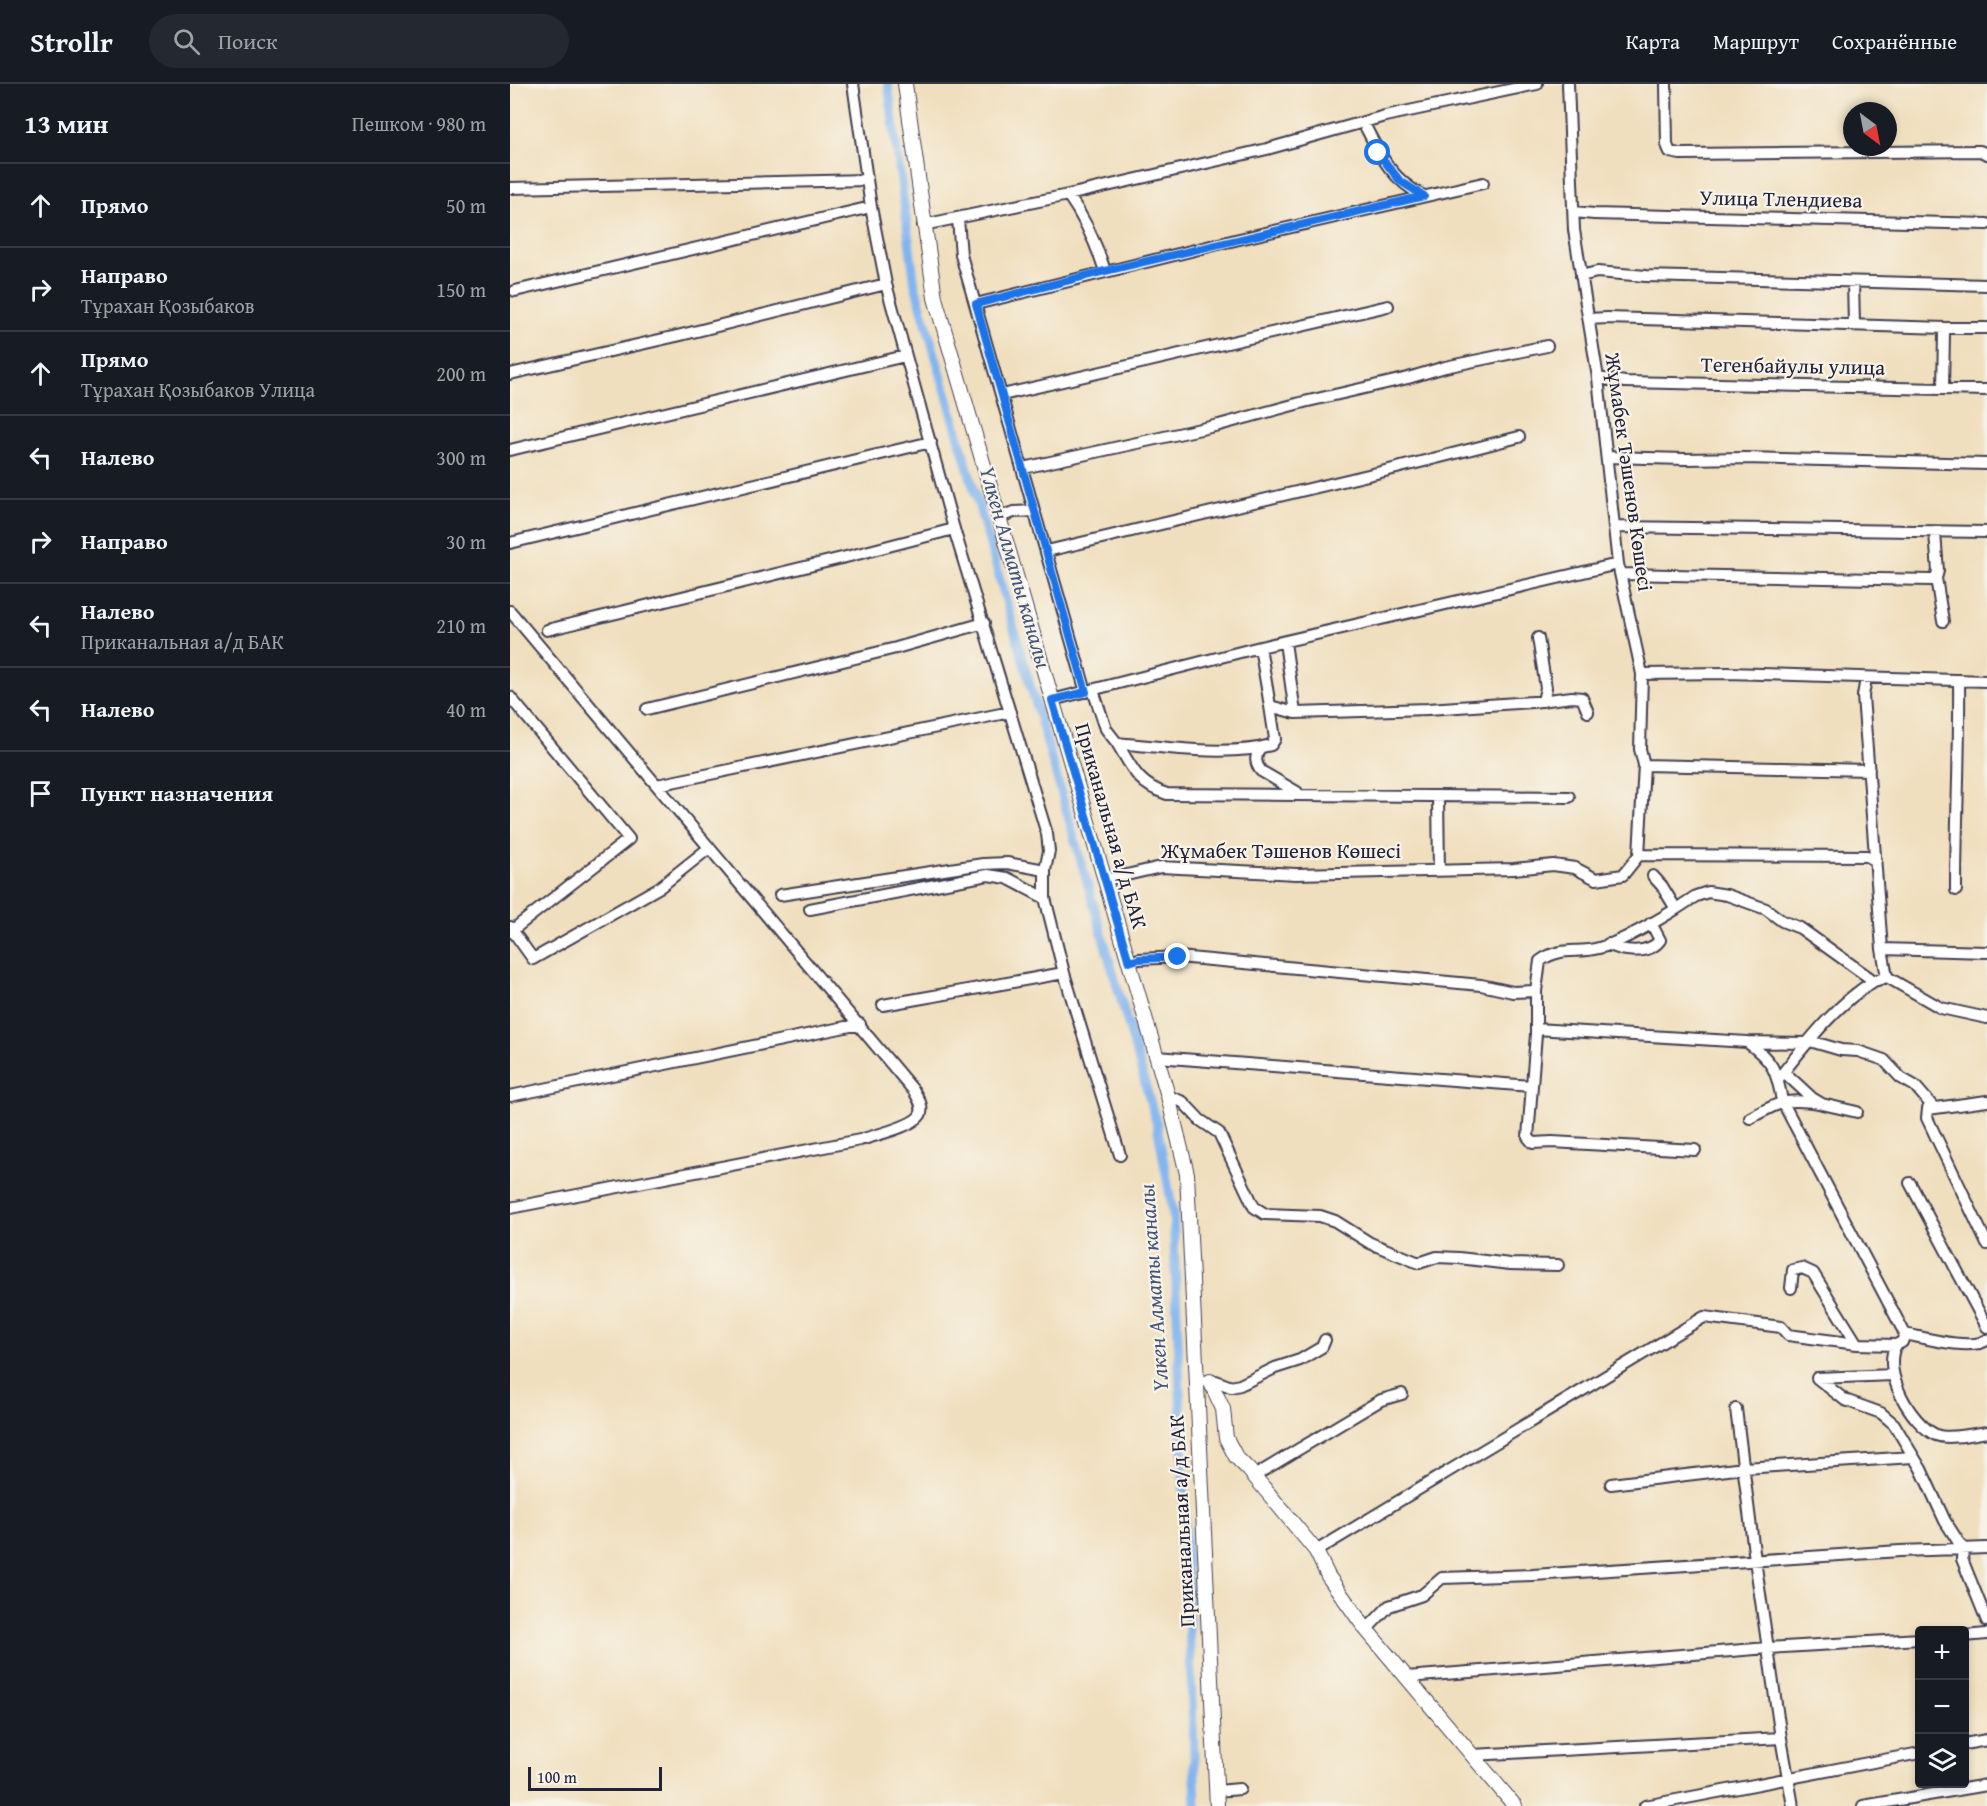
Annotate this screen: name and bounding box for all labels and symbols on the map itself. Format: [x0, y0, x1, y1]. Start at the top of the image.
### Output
north arrow [1843, 102, 1897, 156]
route start [1364, 139, 1390, 165]
street label: Улица Тлендиева [1699, 182, 1863, 215]
street label: Тегенбайулы улица [1701, 348, 1885, 383]
street label: Жұмабек Тәшенов Көшесі [1597, 350, 1662, 593]
water label: Үлкен Алматы каналы [972, 462, 1060, 672]
street label: Приканальная а/д БАК [1067, 719, 1156, 933]
street label: Жұмабек Тәшенов Көшесі [1160, 835, 1401, 866]
route end [1164, 943, 1190, 969]
water label: Үлкен Алматы каналы [1130, 1182, 1176, 1393]
street label: Приканальная а/д БАК [1160, 1414, 1203, 1628]
scale bar [528, 1764, 662, 1792]

